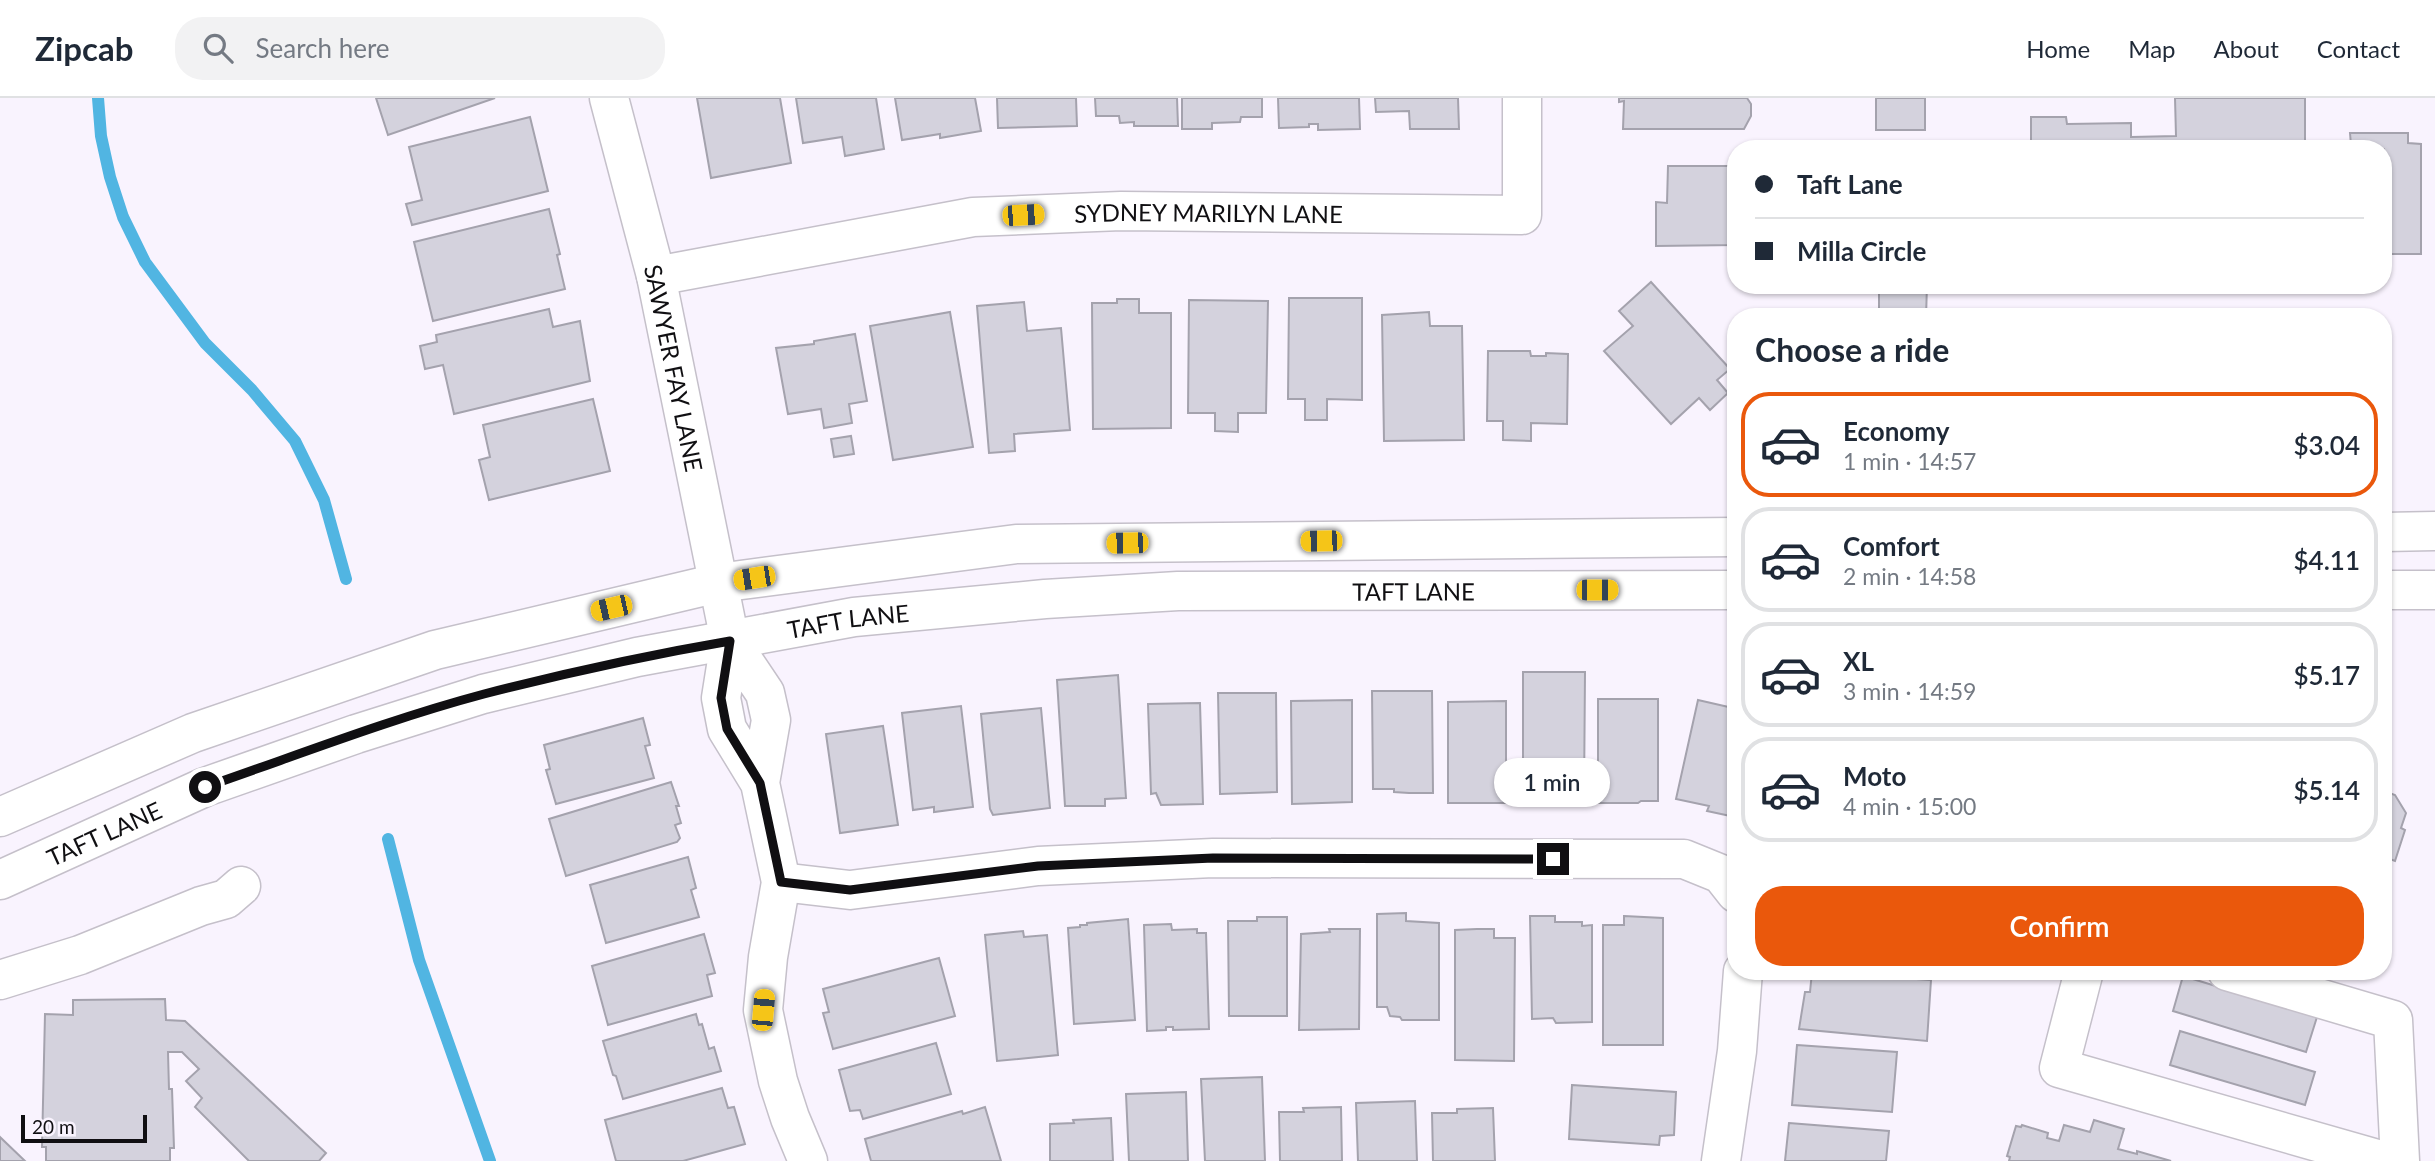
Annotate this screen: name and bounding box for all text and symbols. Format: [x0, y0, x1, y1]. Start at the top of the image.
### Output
search box [175, 17, 665, 80]
text: Zipcab [35, 28, 133, 68]
icon: search [199, 29, 237, 67]
text: Search here [255, 32, 390, 64]
text: Home [2026, 34, 2090, 63]
text: Map [2128, 34, 2176, 63]
text: About [2214, 34, 2279, 63]
text: Contact [2317, 34, 2400, 63]
text: Taft Lane [1797, 168, 1903, 200]
street label: SYDNEY MARILYN LANE [1073, 196, 1343, 228]
car [1002, 203, 1045, 227]
text: Milla Circle [1797, 235, 1926, 267]
street label: SAWYER FAY LANE [639, 261, 710, 474]
text: Choose a ride [1755, 330, 1949, 369]
icon: car [1759, 413, 1822, 476]
text: Economy [1843, 415, 1949, 447]
text: $3.04 [2294, 429, 2360, 461]
text: 1 min · 14:57 [1843, 447, 1976, 475]
icon: car [1759, 528, 1822, 591]
car [1300, 530, 1343, 552]
text: Comfort [1843, 530, 1940, 562]
car [1106, 532, 1149, 554]
text: $4.11 [2294, 544, 2360, 576]
text: 2 min · 14:58 [1843, 562, 1976, 590]
car [732, 564, 777, 592]
street label: TAFT LANE [1352, 576, 1475, 605]
car [1577, 580, 1619, 601]
car [589, 593, 634, 623]
street label: TAFT LANE [785, 597, 910, 644]
icon: car [1759, 643, 1822, 706]
text: XL [1843, 645, 1874, 677]
text: $5.17 [2294, 659, 2360, 691]
text: 3 min · 14:59 [1843, 677, 1976, 705]
callout: 1 min [1495, 758, 1611, 806]
icon: car [1759, 758, 1822, 821]
text: Moto [1843, 760, 1906, 792]
text: 1 min [1524, 768, 1580, 796]
route start [189, 771, 221, 803]
text: $5.14 [2294, 774, 2360, 806]
text: 4 min · 15:00 [1843, 792, 1976, 820]
street label: TAFT LANE [42, 794, 166, 871]
route end [1537, 843, 1569, 875]
button: Confirm [1755, 886, 2364, 966]
car [751, 988, 776, 1032]
scale bar [21, 1112, 147, 1144]
text: 20 m [32, 1115, 75, 1138]

